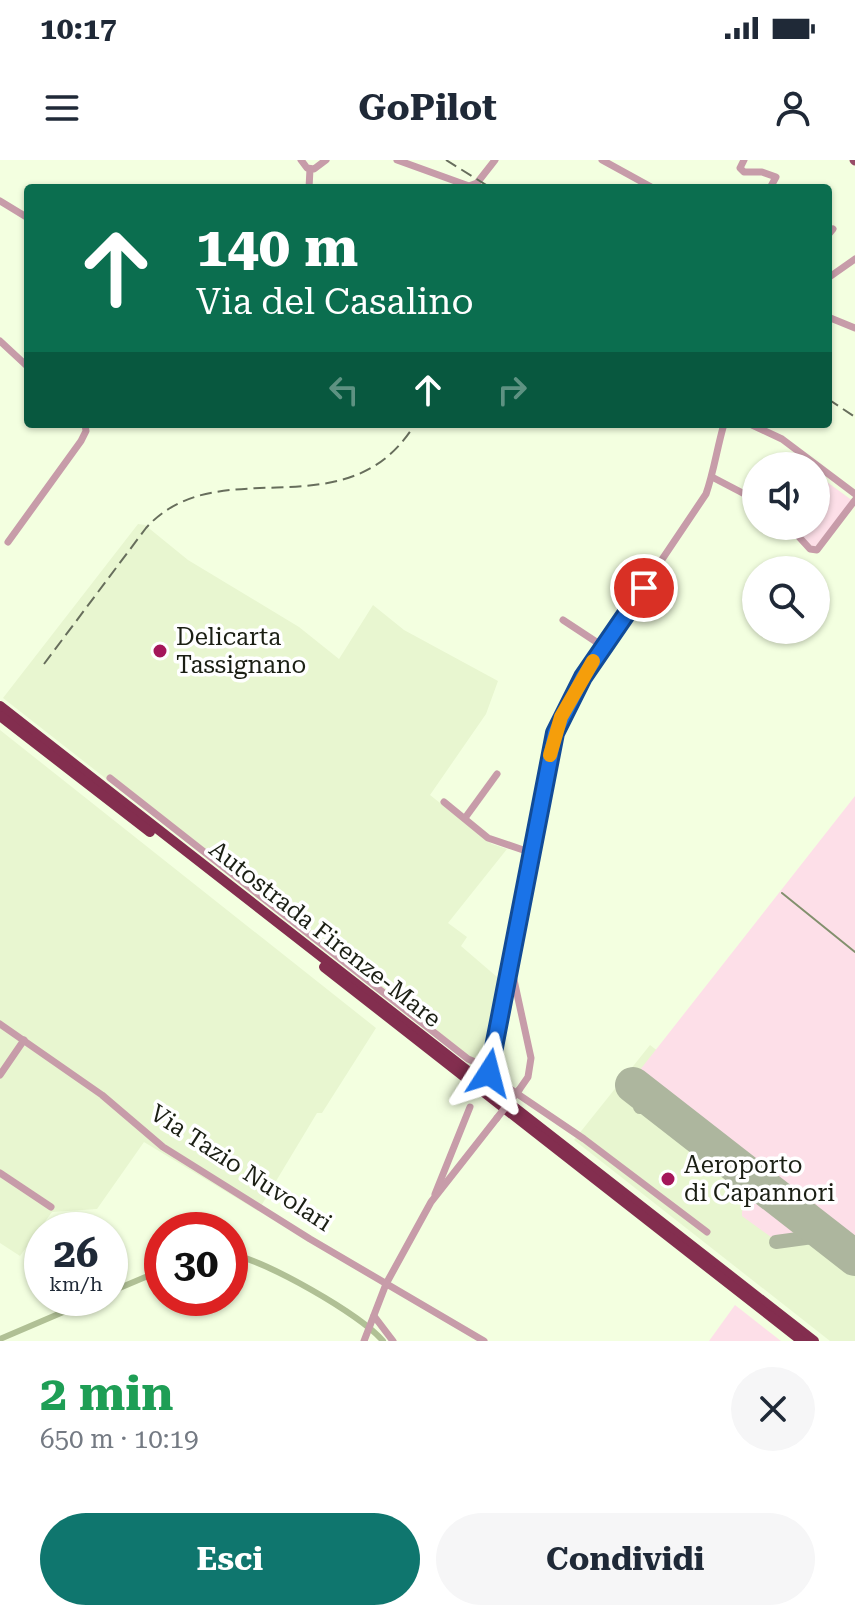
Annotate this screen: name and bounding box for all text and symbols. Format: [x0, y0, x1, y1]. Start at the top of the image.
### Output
text: 10:17 [40, 11, 117, 46]
icon: menu [40, 86, 84, 130]
icon: person [771, 86, 815, 130]
text: GoPilot [358, 87, 497, 129]
text: 140 m [196, 214, 358, 280]
icon: ahead [64, 216, 168, 320]
text: Via del Casalino [196, 281, 474, 323]
icon: left [322, 368, 366, 412]
icon: ahead [406, 368, 450, 412]
icon: right [490, 368, 534, 412]
map controls [742, 452, 830, 644]
button: sound [742, 452, 830, 540]
pin [610, 554, 678, 622]
button: search [742, 556, 830, 644]
icon: arrive [622, 566, 666, 610]
place label: Delicarta Tassignano [176, 623, 306, 679]
marker: Delicarta Tassignano [151, 642, 169, 660]
street label: Autostrada Firenze-Mare [204, 835, 446, 1033]
position arrow [447, 1031, 531, 1115]
street label: Via Tazio Nuvolari [145, 1099, 337, 1237]
place label: Aeroporto di Capannori [684, 1151, 835, 1207]
marker: Aeroporto di Capannori [659, 1170, 677, 1188]
speed limit sign: 30 [144, 1212, 248, 1316]
text: 26 [54, 1230, 98, 1277]
text: km/h [49, 1272, 103, 1296]
text: 2 min [40, 1366, 173, 1422]
button: close [731, 1367, 815, 1451]
text: 650 m · 10:19 [40, 1424, 199, 1454]
button: Esci [40, 1513, 420, 1605]
button: Condividi [436, 1513, 815, 1605]

